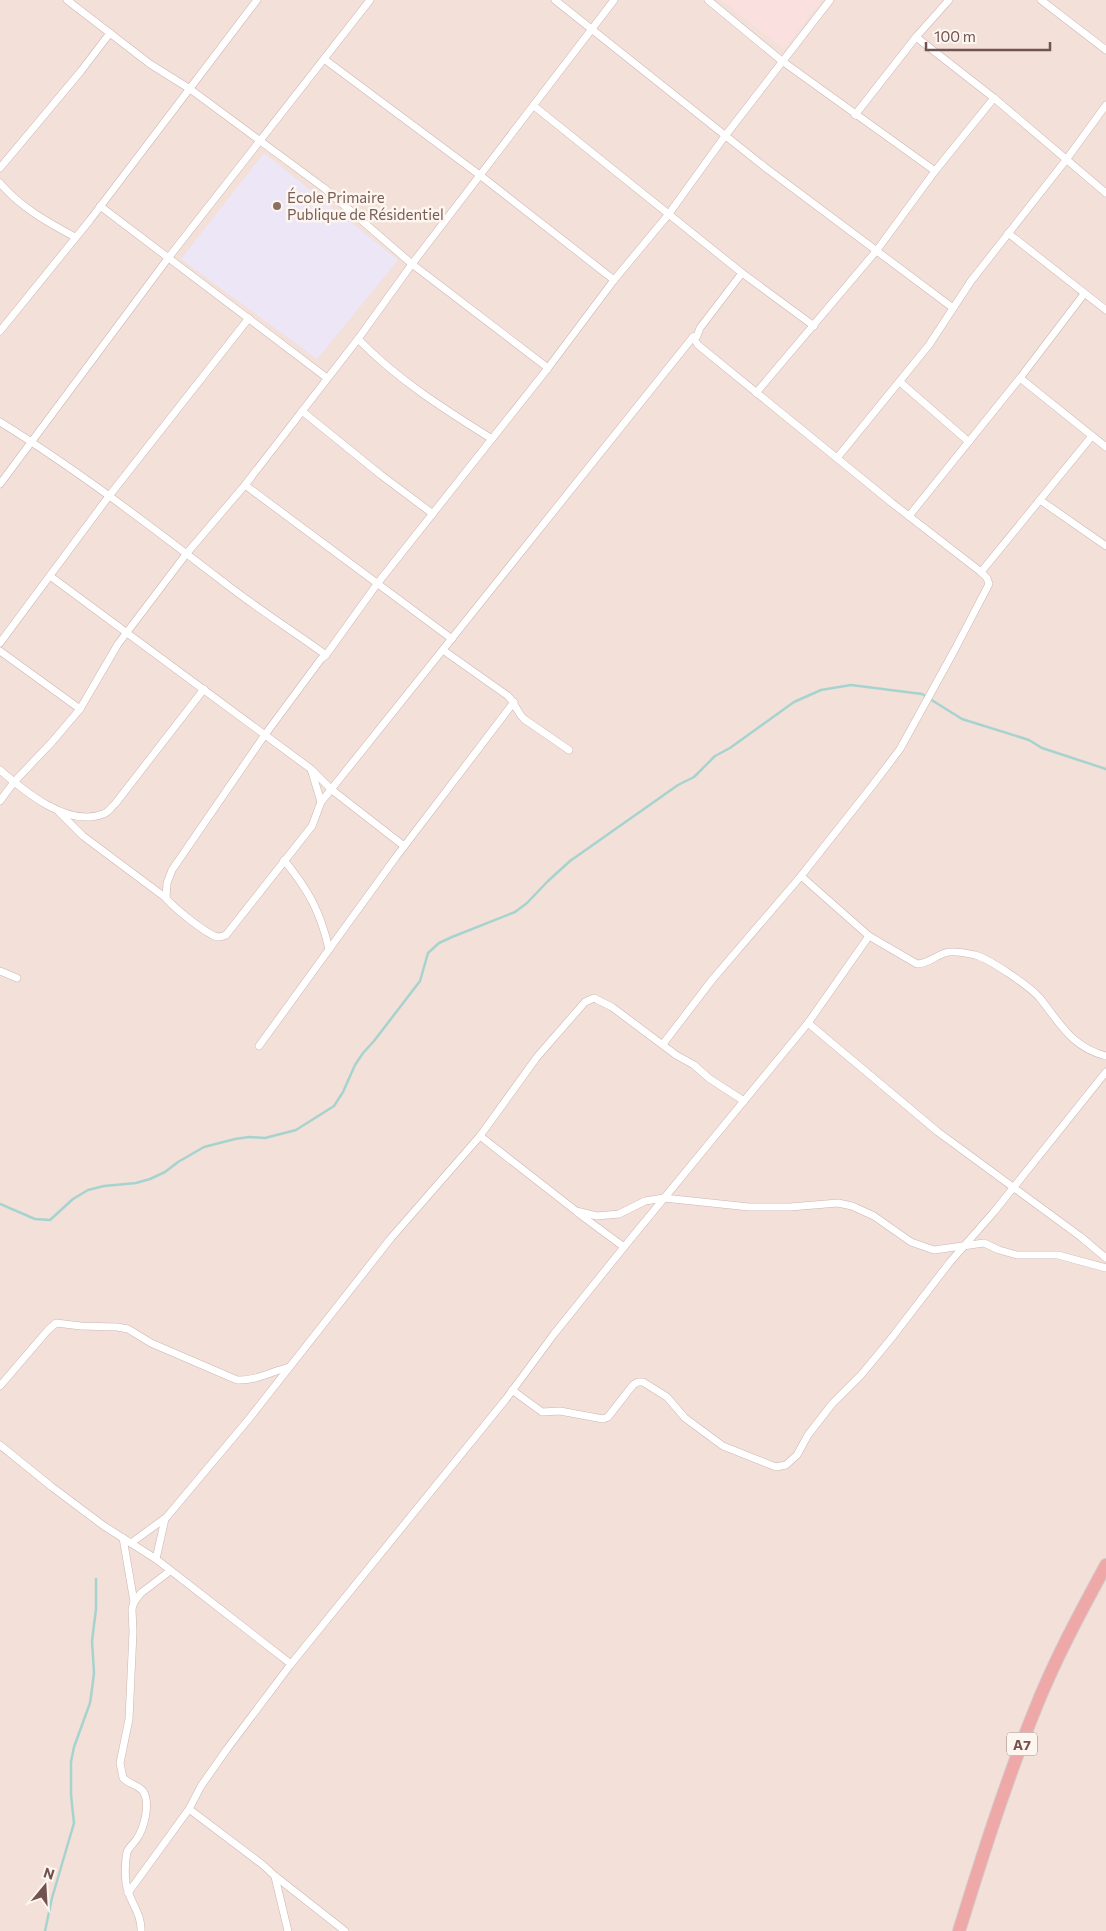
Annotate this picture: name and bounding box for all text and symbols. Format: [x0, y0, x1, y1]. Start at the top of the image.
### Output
scale bar [926, 20, 1050, 52]
text: 100 m [934, 27, 976, 45]
place label: École Primaire Publique de Résidentiel [287, 187, 444, 223]
marker: École Primaire Publique de Résidentiel [271, 200, 283, 212]
road number: A7 [1007, 1732, 1037, 1756]
north arrow [20, 1861, 70, 1911]
text: N [42, 1863, 57, 1883]

